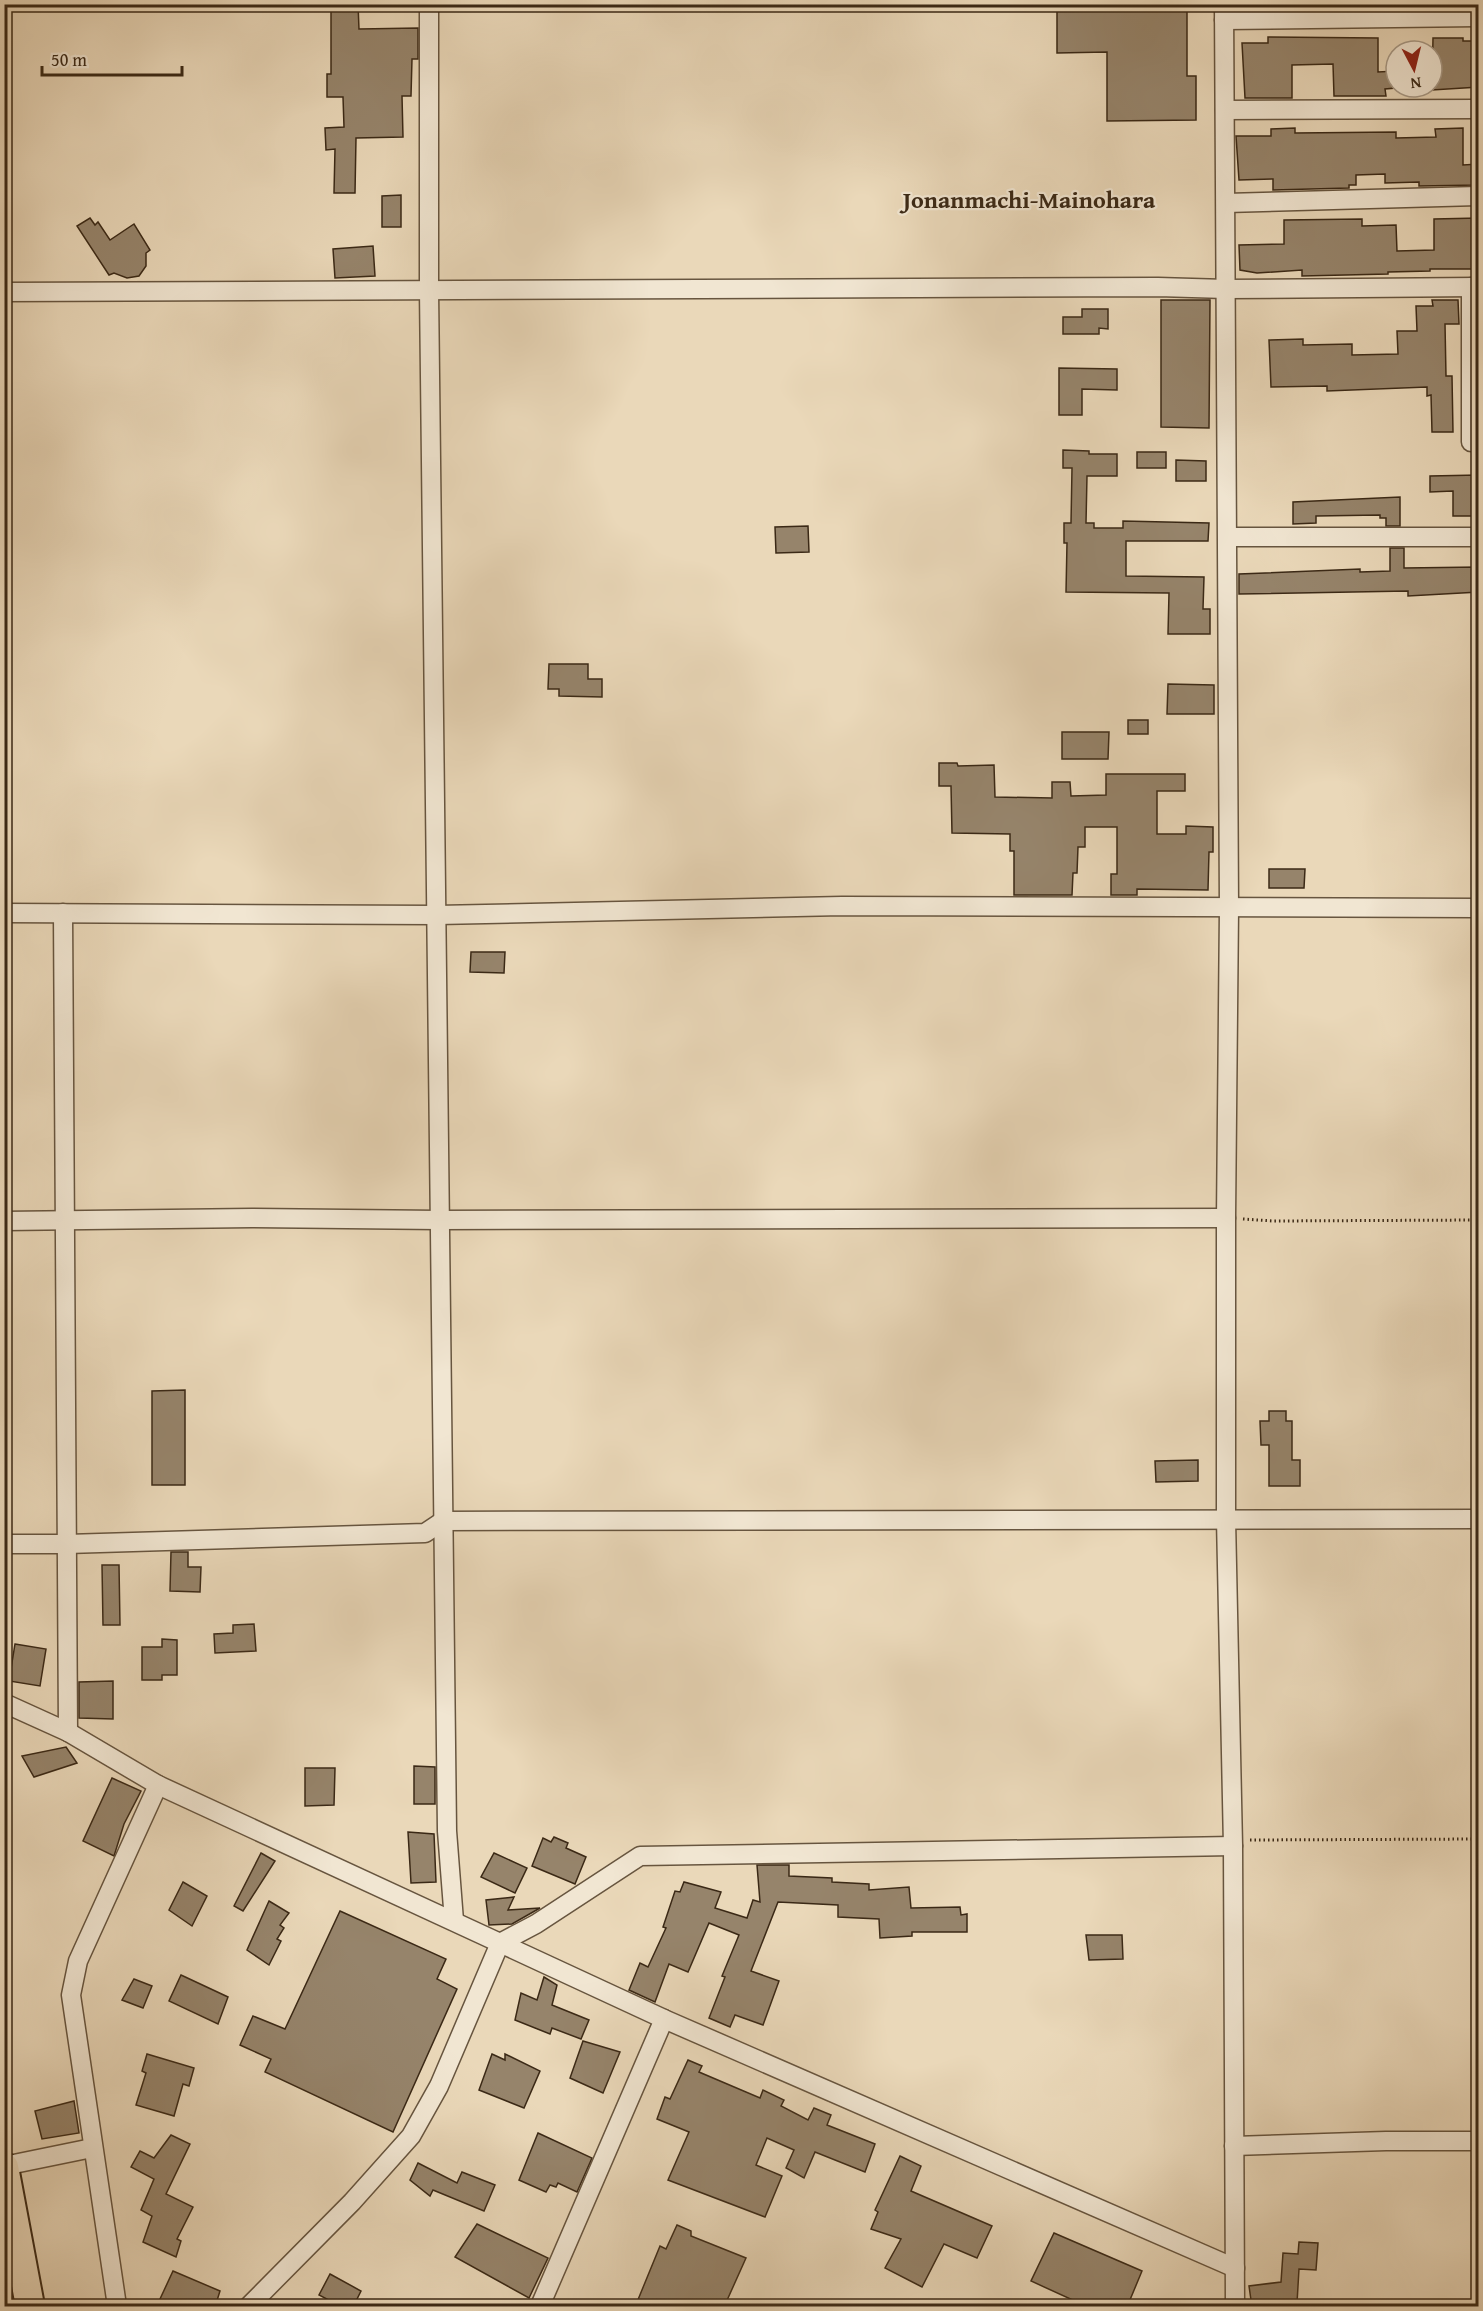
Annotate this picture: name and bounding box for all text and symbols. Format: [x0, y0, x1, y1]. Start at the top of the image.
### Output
scale bar [42, 39, 182, 77]
north arrow [1384, 39, 1444, 99]
text: 50 m [51, 46, 87, 73]
text: N [1409, 71, 1423, 96]
district label: Jonanmachi-Mainohara [899, 182, 1156, 217]

